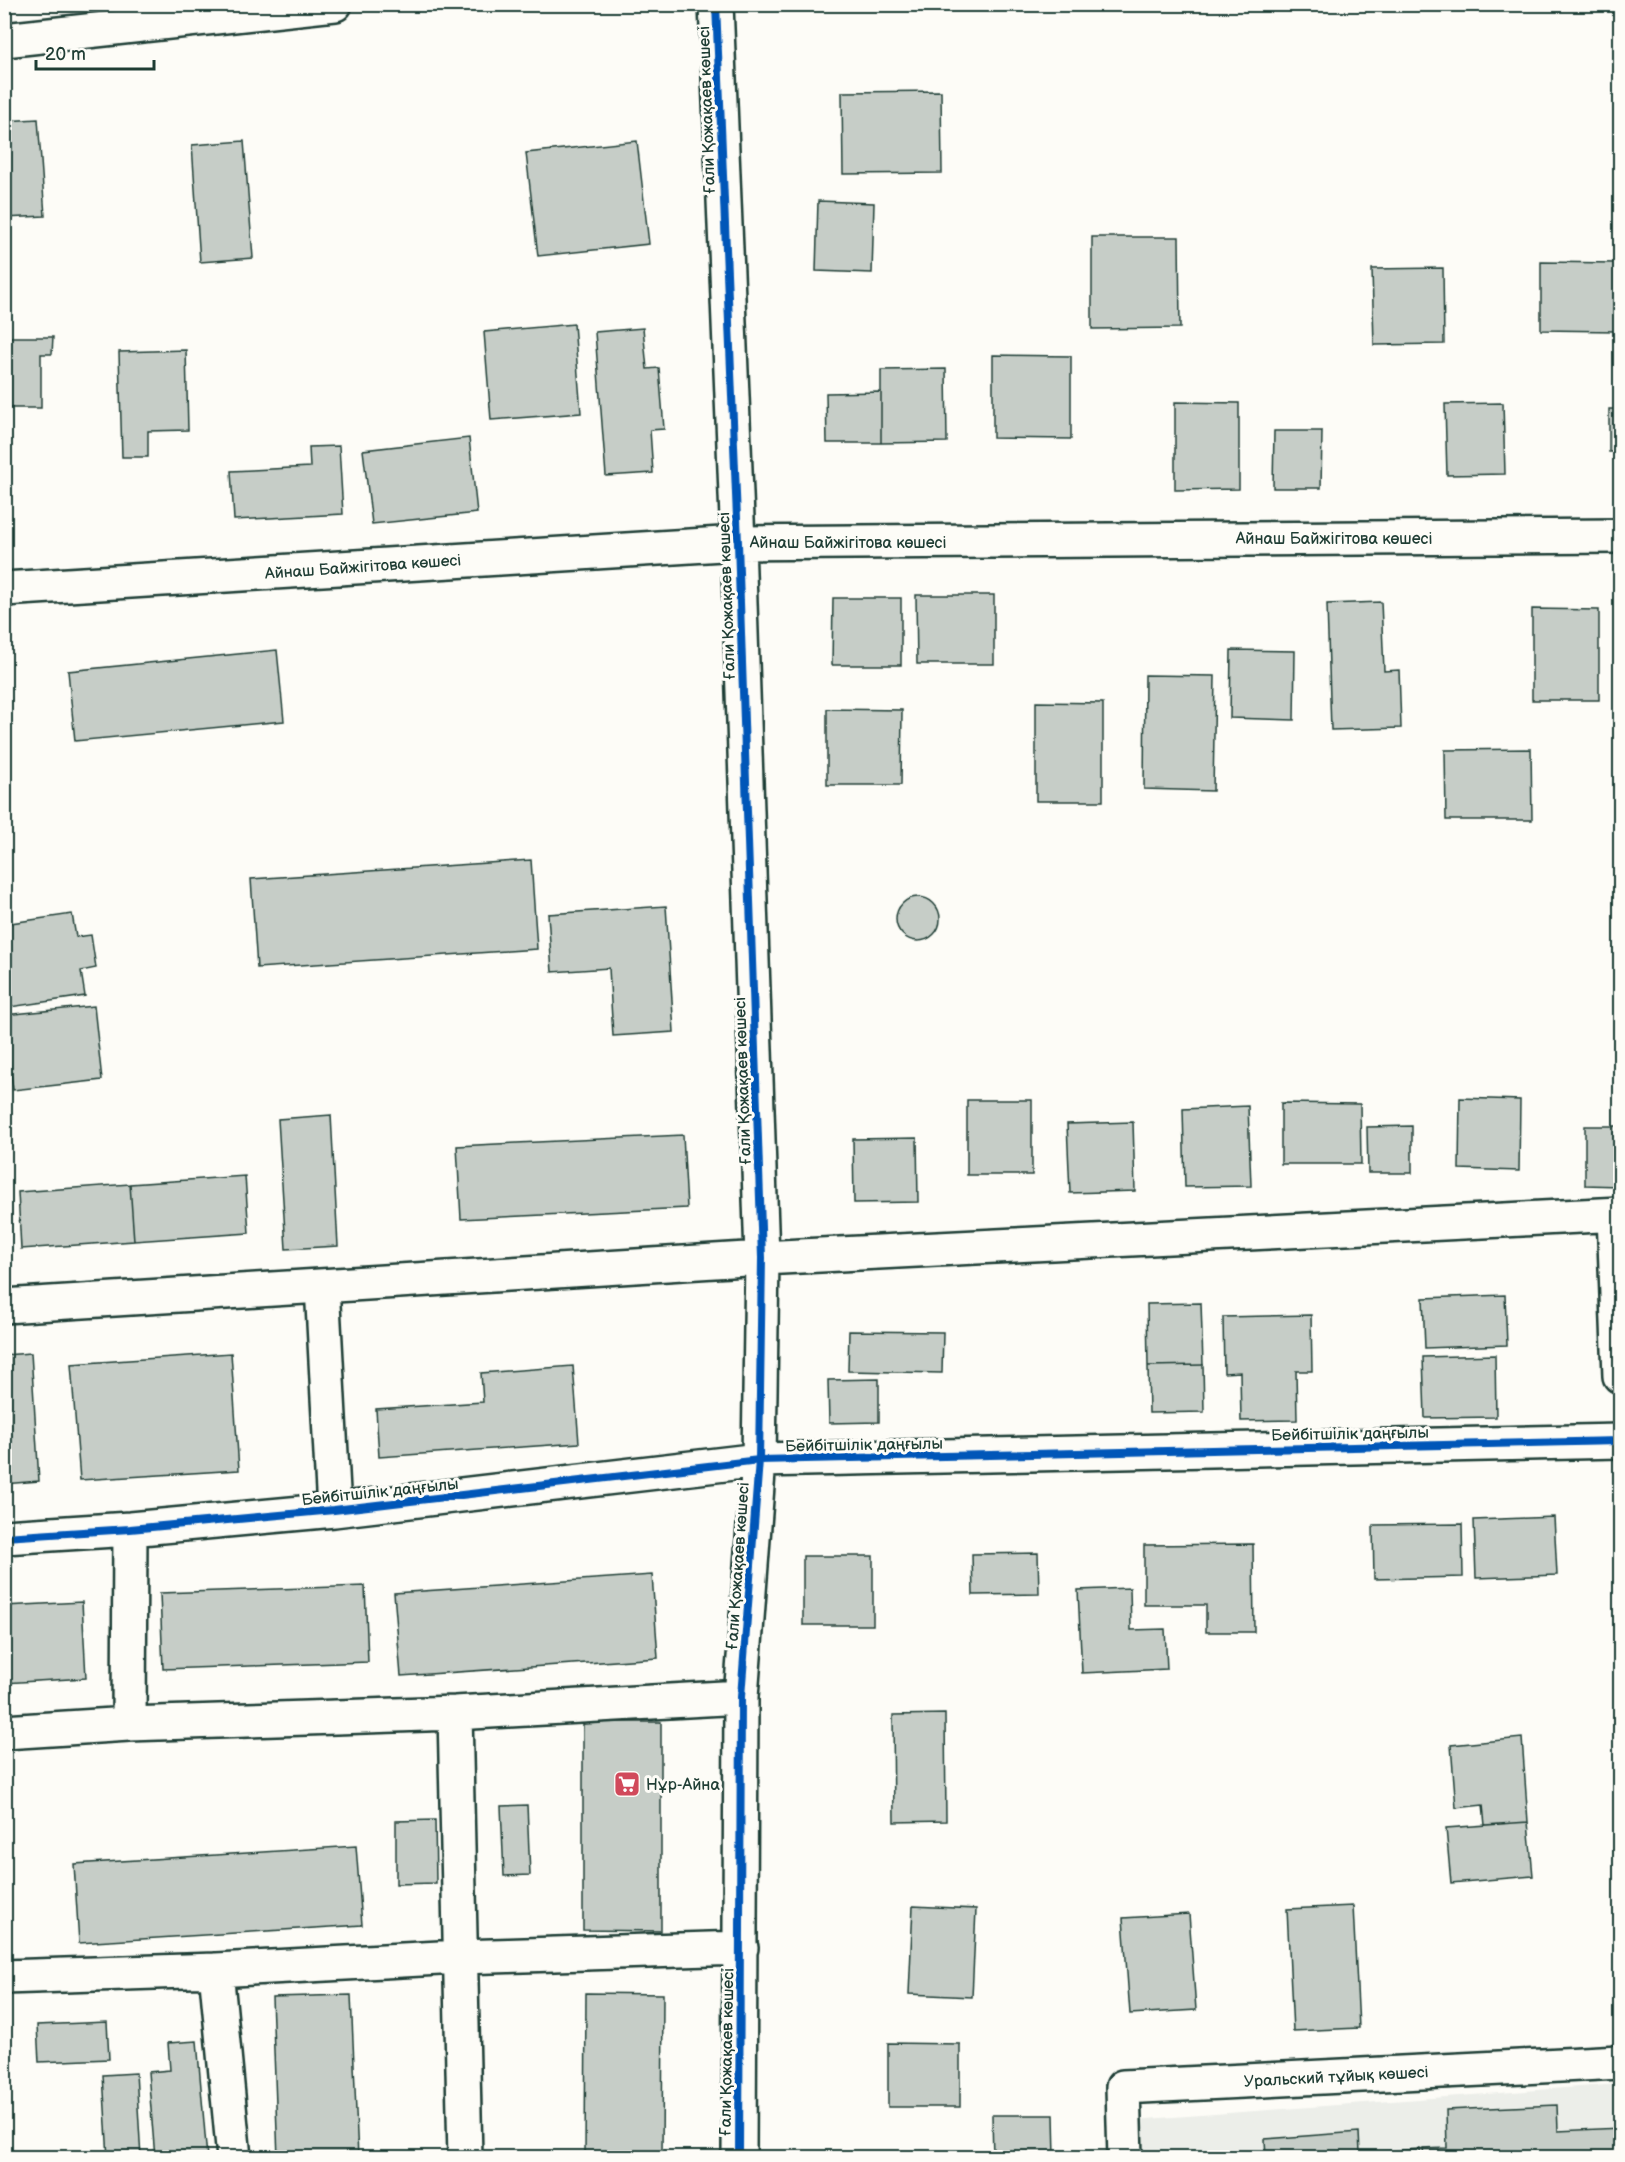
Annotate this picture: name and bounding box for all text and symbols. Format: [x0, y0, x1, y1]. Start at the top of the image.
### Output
street label: Ғали Қожақаев көшесі [695, 26, 720, 194]
scale bar [36, 33, 154, 71]
text: 20 m [45, 44, 86, 65]
street label: Ғали Қожақаев көшесі [715, 512, 740, 680]
street label: Айнаш Байжігітова көшесі [1235, 530, 1432, 549]
street label: Айнаш Байжігітова көшесі [749, 534, 946, 553]
street label: Айнаш Байжігітова көшесі [263, 551, 462, 584]
street label: Ғали Қожақаев көшесі [731, 997, 756, 1165]
street label: Бейбітшілік даңғылы [1271, 1424, 1429, 1445]
street label: Бейбітшілік даңғылы [785, 1435, 943, 1456]
street label: Бейбітшілік даңғылы [301, 1475, 460, 1510]
street label: Ғали Қожақаев көшесі [723, 1482, 754, 1651]
supermarket icon: Нұр-Айна [612, 1769, 642, 1799]
place label: Нұр-Айна [646, 1776, 720, 1795]
street label: Ғали Қожақаев көшесі [717, 1968, 738, 2136]
street label: Уральский тұйық көшесі [1243, 2063, 1429, 2092]

